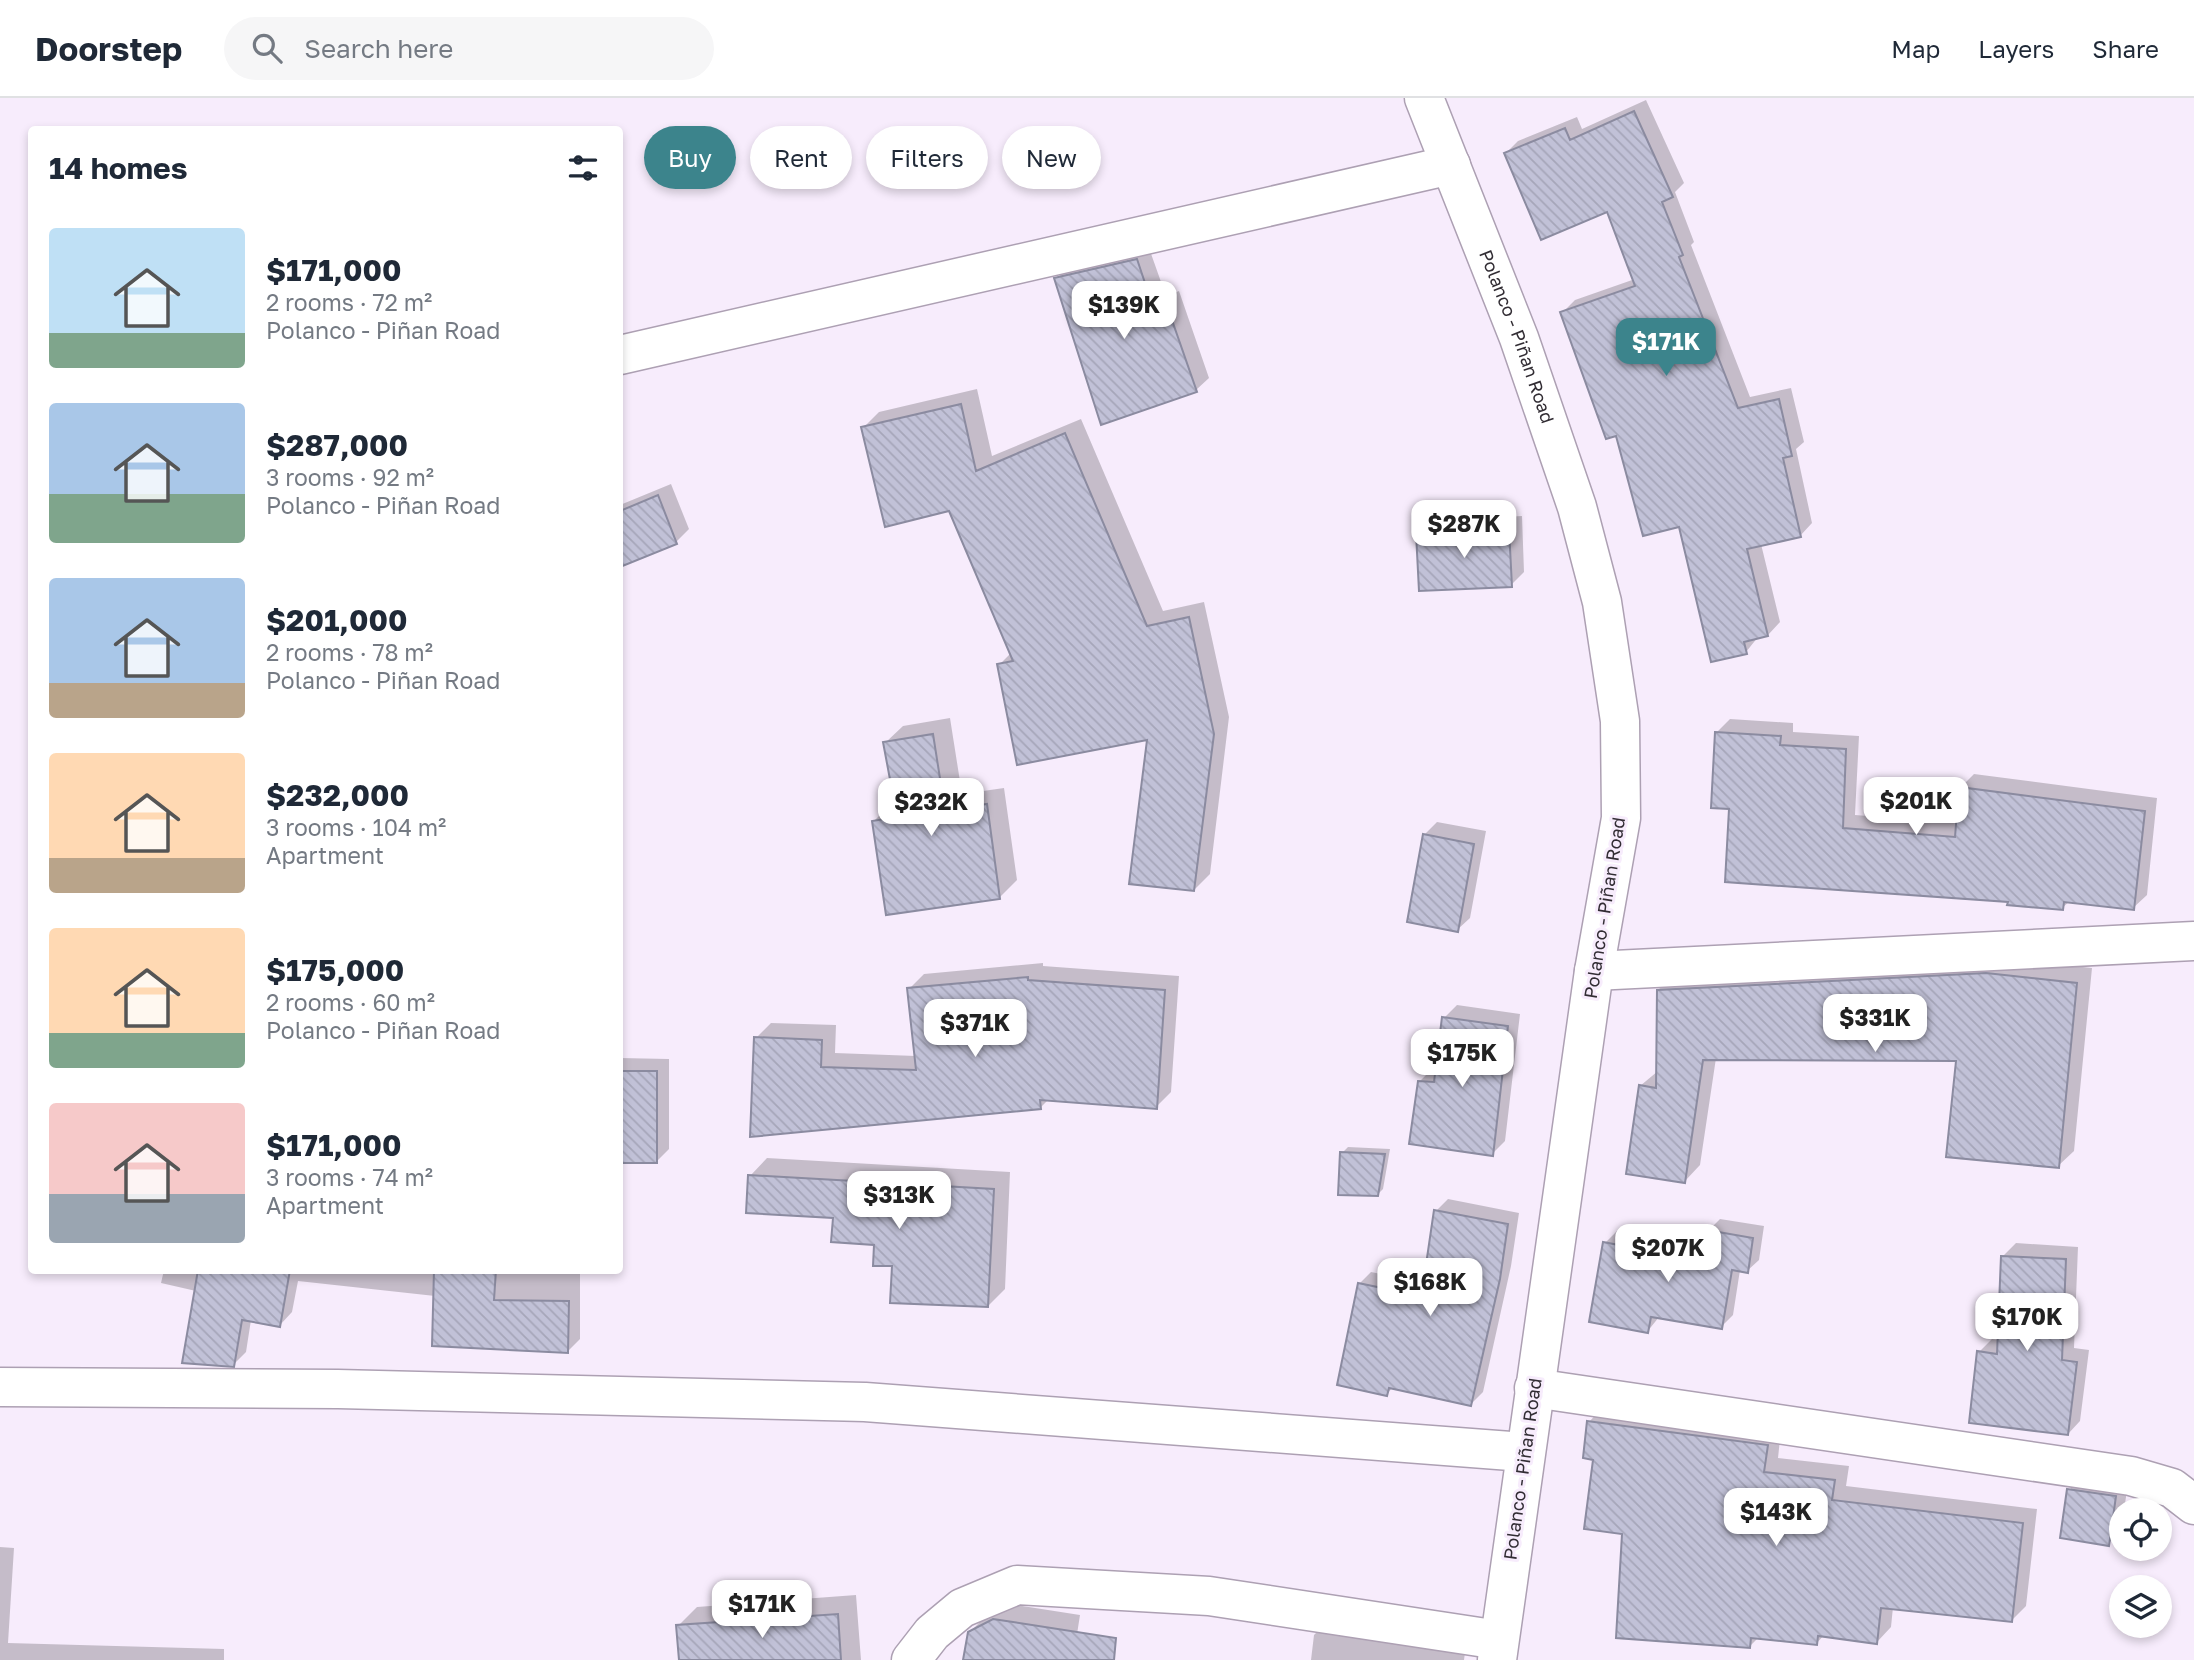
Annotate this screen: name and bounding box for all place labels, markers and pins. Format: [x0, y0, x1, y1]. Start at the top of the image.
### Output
pin: $139K [1075, 282, 1173, 341]
pin: $171K [1617, 318, 1715, 378]
pin: $287K [1415, 500, 1513, 560]
pin: $232K [882, 778, 980, 838]
pin: $201K [1867, 778, 1965, 837]
pin: $331K [1826, 995, 1924, 1054]
pin: $371K [926, 1000, 1024, 1059]
pin: $175K [1413, 1030, 1511, 1089]
pin: $313K [850, 1172, 948, 1231]
pin: $207K [1619, 1224, 1717, 1284]
pin: $168K [1381, 1258, 1479, 1318]
pin: $170K [1978, 1294, 2076, 1353]
pin: $143K [1727, 1488, 1825, 1548]
pin: $171K [713, 1580, 811, 1640]

